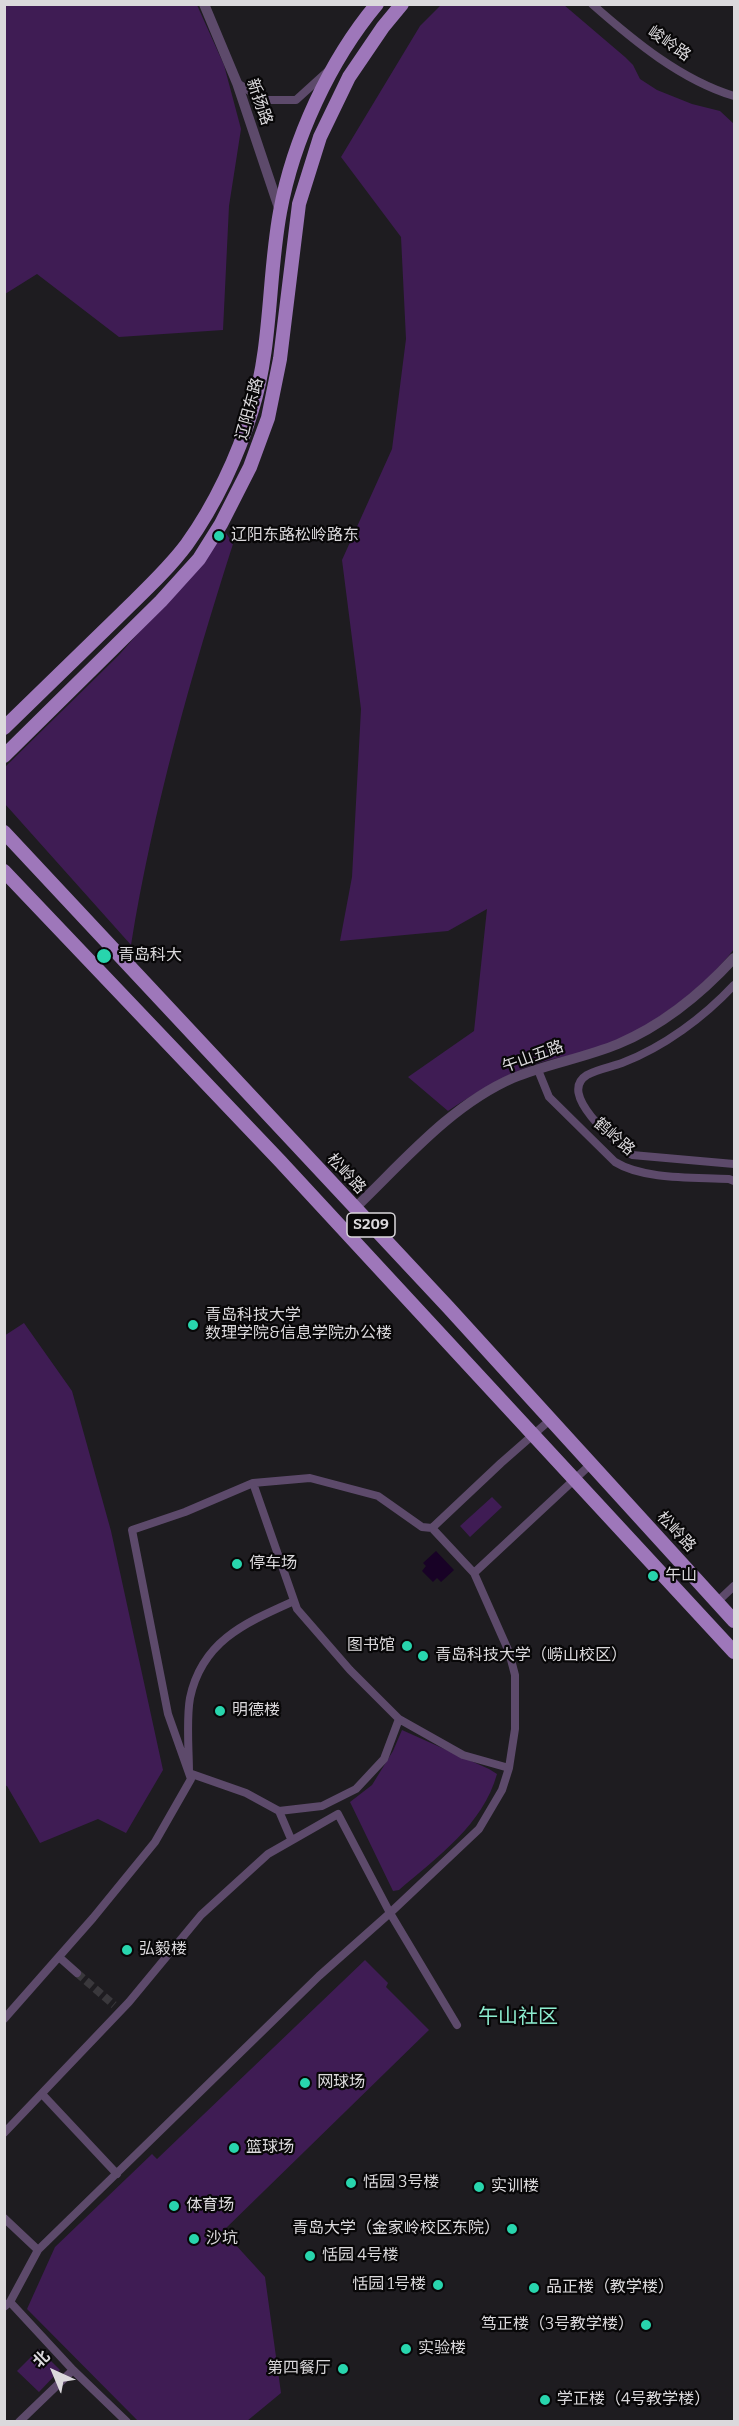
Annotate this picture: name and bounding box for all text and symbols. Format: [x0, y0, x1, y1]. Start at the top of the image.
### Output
street label: 峻岭路 [644, 22, 694, 66]
street label: 新扬路 [242, 76, 276, 128]
street label: 辽阳东路 [232, 376, 268, 442]
place label: 辽阳东路松岭路东 [231, 526, 359, 546]
marker: 辽阳东路松岭路东 [212, 529, 226, 543]
place label: 青岛科大 [118, 946, 182, 966]
marker: 青岛科大 [95, 947, 113, 965]
street label: 午山五路 [500, 1037, 566, 1077]
street label: 鹤岭路 [590, 1114, 638, 1160]
street label: 松岭路 [323, 1150, 369, 1198]
road number: S209 [347, 1213, 395, 1237]
place label: 青岛科技大学 数理学院&信息学院办公楼 [205, 1306, 392, 1344]
marker: 青岛科技大学 数理学院&信息学院办公楼 [186, 1318, 200, 1332]
street label: 松岭路 [653, 1508, 699, 1556]
place label: 停车场 [249, 1554, 297, 1574]
marker: 停车场 [230, 1557, 244, 1571]
place label: 午山 [665, 1566, 697, 1586]
marker: 午山 [646, 1569, 660, 1583]
place label: 图书馆 [347, 1636, 395, 1656]
marker: 图书馆 [400, 1639, 414, 1653]
place label: 青岛科技大学（崂山校区） [435, 1646, 627, 1666]
marker: 青岛科技大学（崂山校区） [416, 1649, 430, 1663]
place label: 明德楼 [232, 1701, 280, 1721]
marker: 明德楼 [213, 1704, 227, 1718]
place label: 弘毅楼 [139, 1940, 187, 1960]
marker: 弘毅楼 [120, 1943, 134, 1957]
district label: 午山社区 [478, 2005, 558, 2029]
place label: 网球场 [317, 2073, 365, 2093]
marker: 网球场 [298, 2076, 312, 2090]
place label: 篮球场 [246, 2138, 294, 2158]
marker: 篮球场 [227, 2141, 241, 2155]
place label: 恬园 3号楼 [363, 2173, 439, 2193]
marker: 恬园 3号楼 [344, 2176, 358, 2190]
place label: 实训楼 [491, 2177, 539, 2197]
marker: 实训楼 [472, 2180, 486, 2194]
place label: 体育场 [186, 2196, 234, 2216]
marker: 体育场 [167, 2199, 181, 2213]
place label: 青岛大学（金家岭校区东院） [292, 2219, 500, 2239]
marker: 青岛大学（金家岭校区东院） [505, 2222, 519, 2236]
place label: 沙坑 [206, 2229, 238, 2249]
marker: 沙坑 [187, 2232, 201, 2246]
place label: 恬园 4号楼 [322, 2246, 399, 2266]
marker: 恬园 4号楼 [303, 2249, 317, 2263]
place label: 恬园 1号楼 [352, 2275, 426, 2295]
marker: 恬园 1号楼 [431, 2278, 445, 2292]
place label: 品正楼（教学楼） [546, 2278, 674, 2298]
marker: 品正楼（教学楼） [527, 2281, 541, 2295]
place label: 笃正楼（3号教学楼） [481, 2315, 634, 2335]
marker: 笃正楼（3号教学楼） [639, 2318, 653, 2332]
place label: 实验楼 [418, 2339, 466, 2359]
north arrow [24, 2342, 84, 2402]
marker: 实验楼 [399, 2342, 413, 2356]
text: 北 [29, 2346, 54, 2371]
place label: 第四餐厅 [267, 2359, 331, 2379]
marker: 第四餐厅 [336, 2362, 350, 2376]
place label: 学正楼（4号教学楼） [557, 2390, 710, 2410]
marker: 学正楼（4号教学楼） [538, 2393, 552, 2407]

